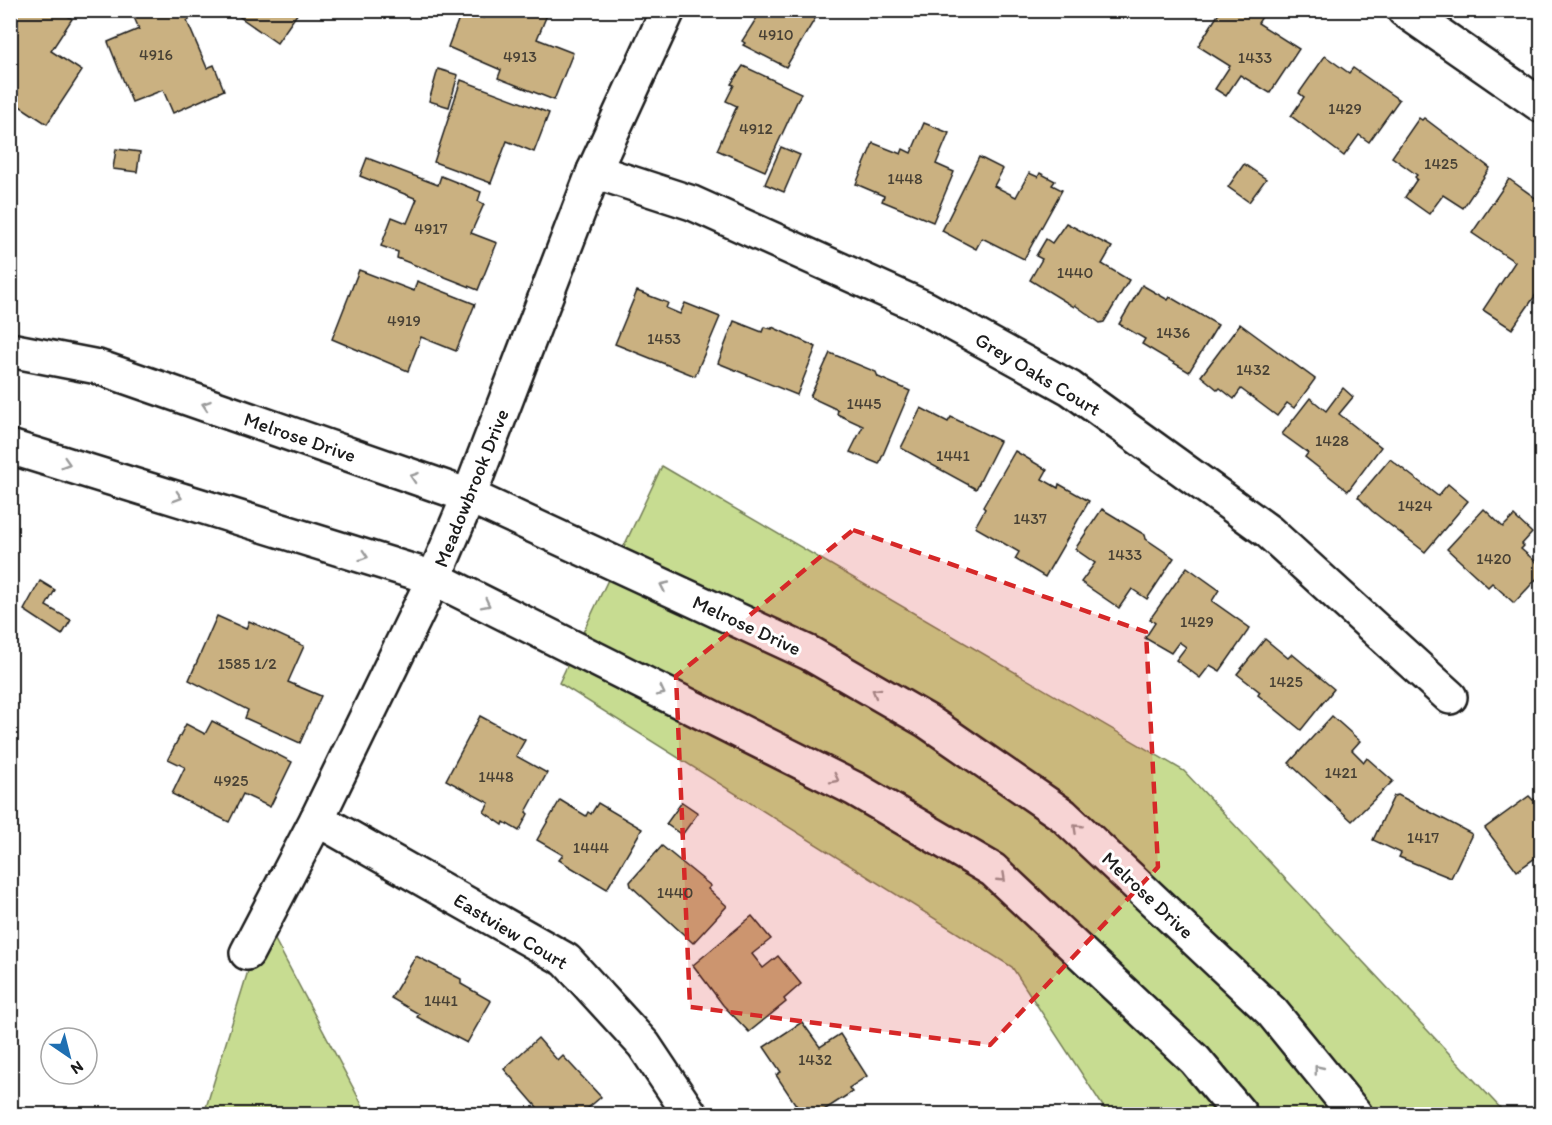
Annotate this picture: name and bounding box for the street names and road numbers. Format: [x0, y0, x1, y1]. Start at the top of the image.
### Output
street label: Grey Oaks Court [971, 327, 1105, 421]
street label: Meadowbrook Drive [428, 405, 514, 571]
street label: Melrose Drive [241, 407, 359, 467]
street label: Melrose Drive [689, 589, 805, 661]
street label: Melrose Drive [1097, 846, 1199, 944]
street label: Eastview Court [450, 887, 572, 975]

